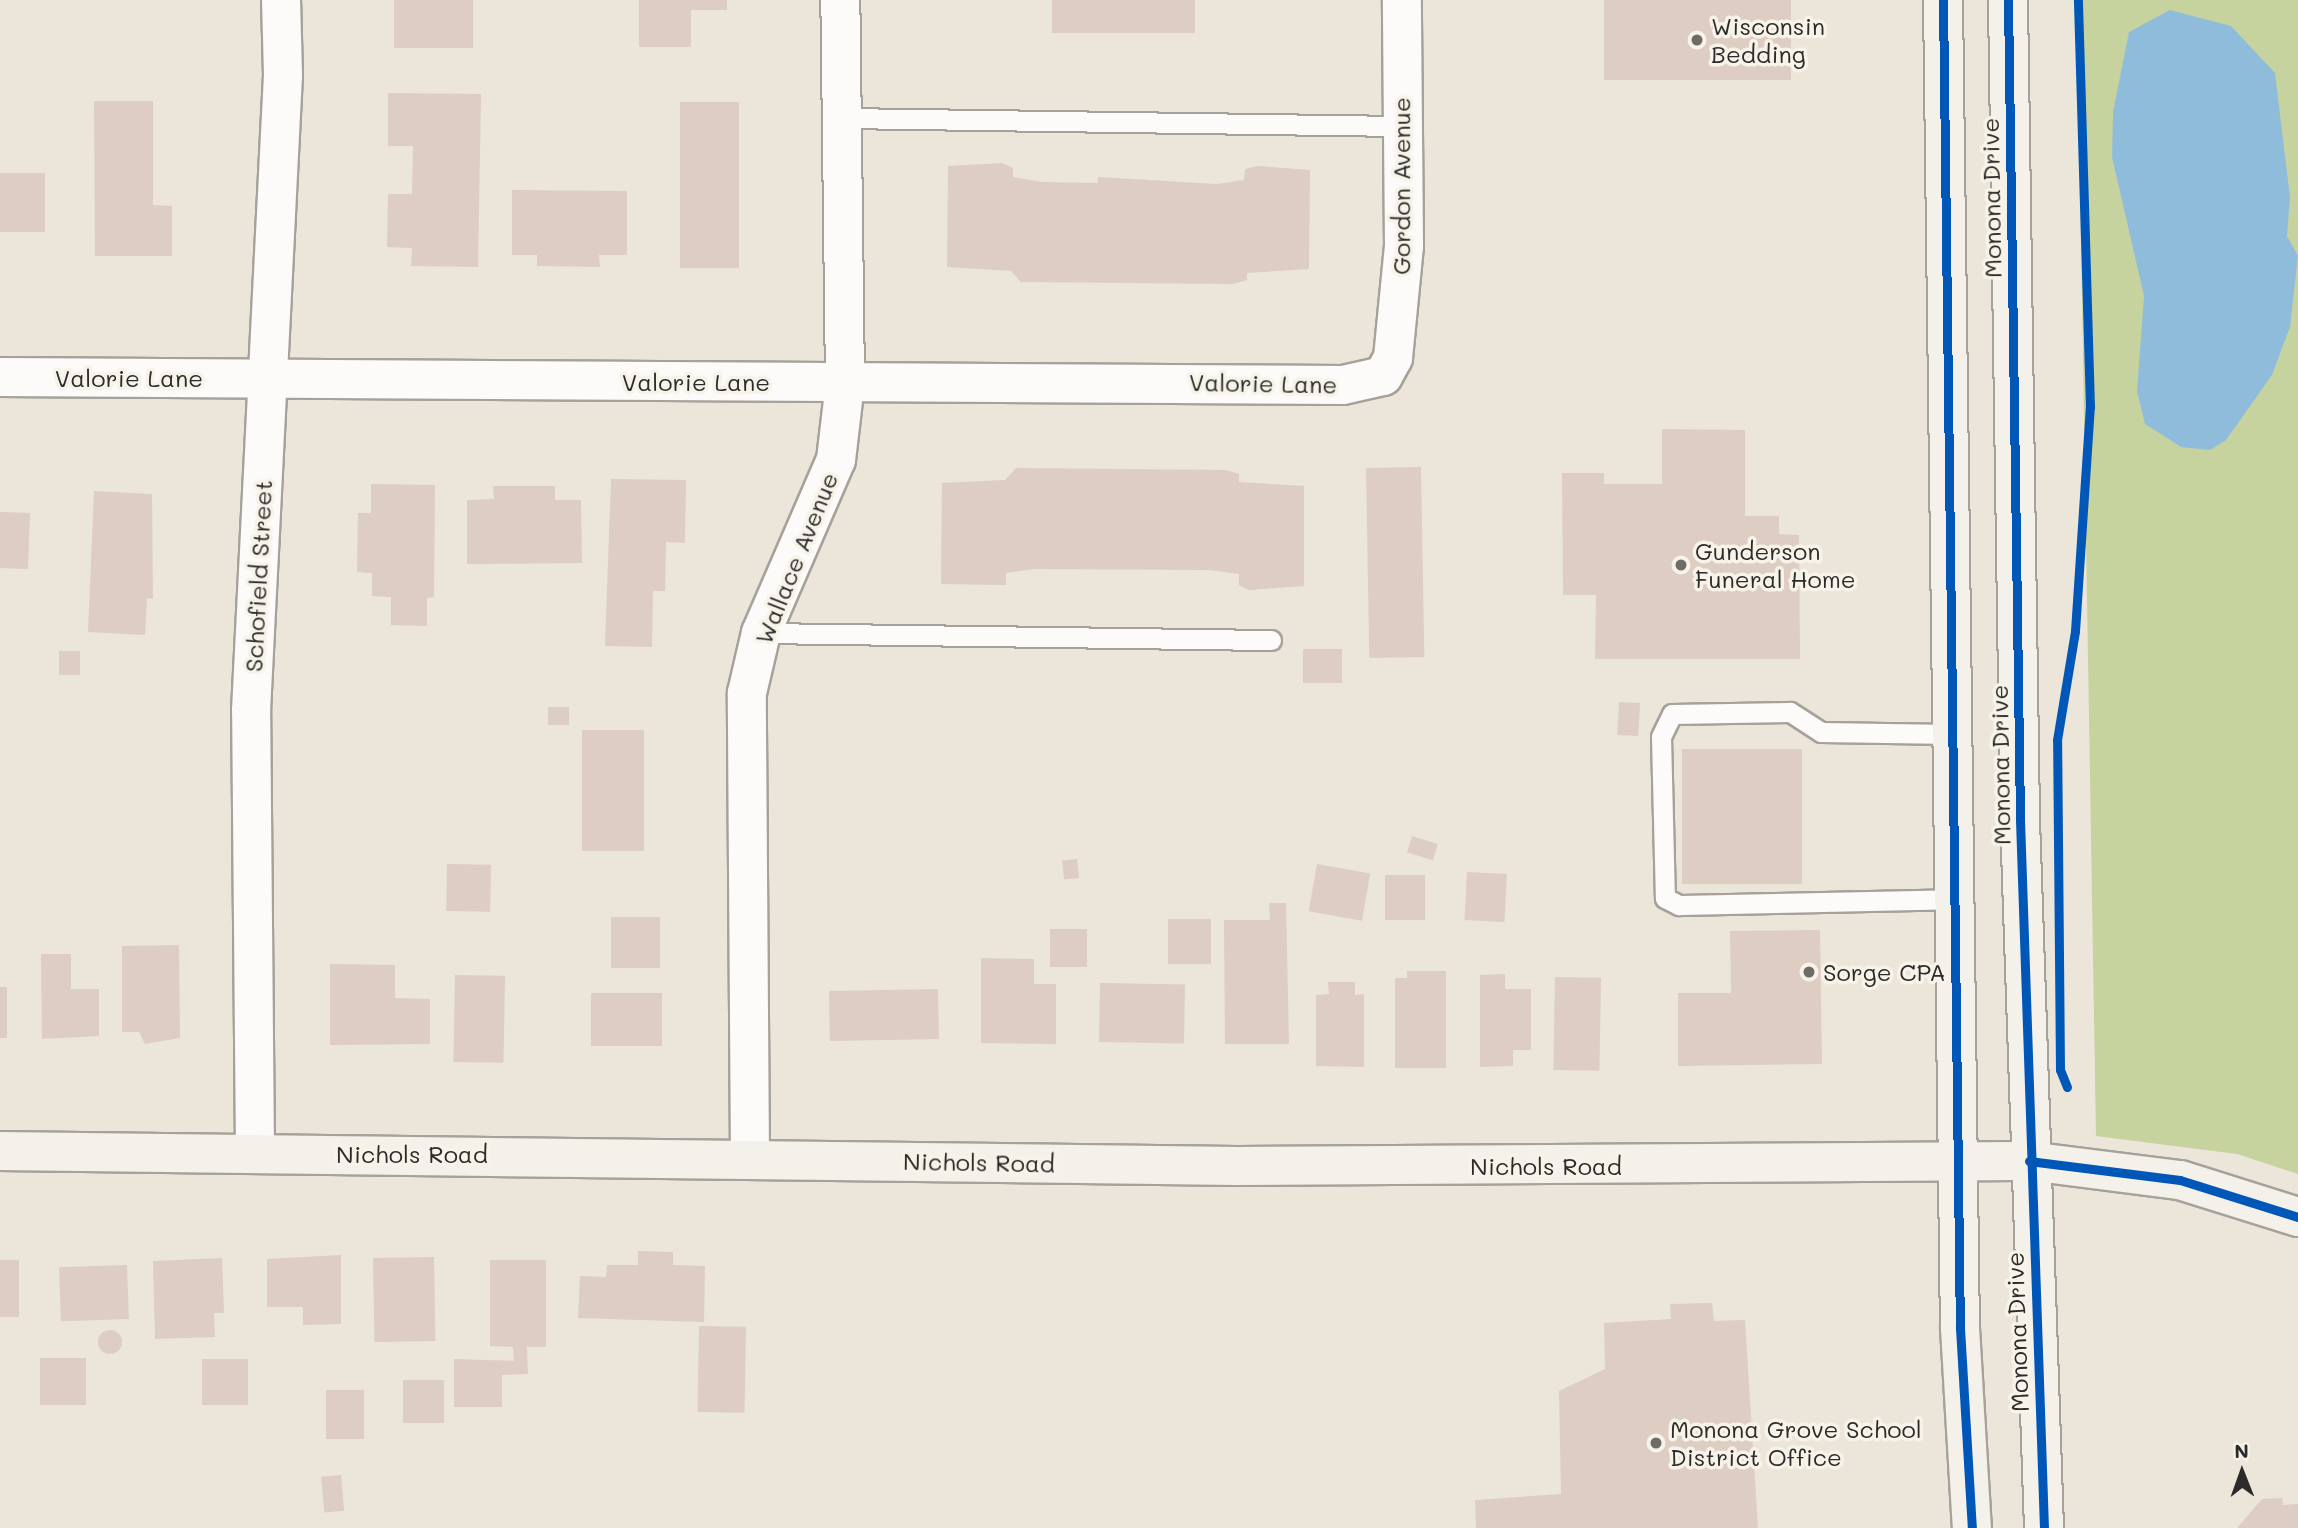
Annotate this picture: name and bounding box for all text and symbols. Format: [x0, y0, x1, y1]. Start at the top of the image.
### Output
place label: Wisconsin Bedding [1711, 12, 1825, 68]
marker: Wisconsin Bedding [1689, 32, 1705, 48]
street label: Gordon Avenue [1387, 97, 1415, 275]
street label: Monona Drive [1975, 118, 2007, 278]
street label: Valorie Lane [55, 364, 203, 392]
street label: Valorie Lane [1189, 367, 1337, 399]
street label: Valorie Lane [622, 368, 770, 396]
street label: Wallace Avenue [748, 468, 844, 648]
street label: Schofield Street [239, 479, 277, 673]
place label: Gunderson Funeral Home [1695, 537, 1856, 593]
marker: Gunderson Funeral Home [1673, 557, 1689, 573]
street label: Monona Drive [1984, 685, 2016, 845]
place label: Sorge CPA [1823, 958, 1946, 986]
marker: Sorge CPA [1801, 964, 1817, 980]
street label: Nichols Road [336, 1140, 488, 1168]
street label: Nichols Road [903, 1146, 1055, 1178]
street label: Nichols Road [1470, 1152, 1622, 1180]
street label: Monona Drive [2000, 1251, 2034, 1413]
place label: Monona Grove School District Office [1670, 1415, 1922, 1471]
marker: Monona Grove School District Office [1648, 1435, 1664, 1451]
north arrow [2207, 1437, 2277, 1507]
text: N [2234, 1438, 2249, 1463]

